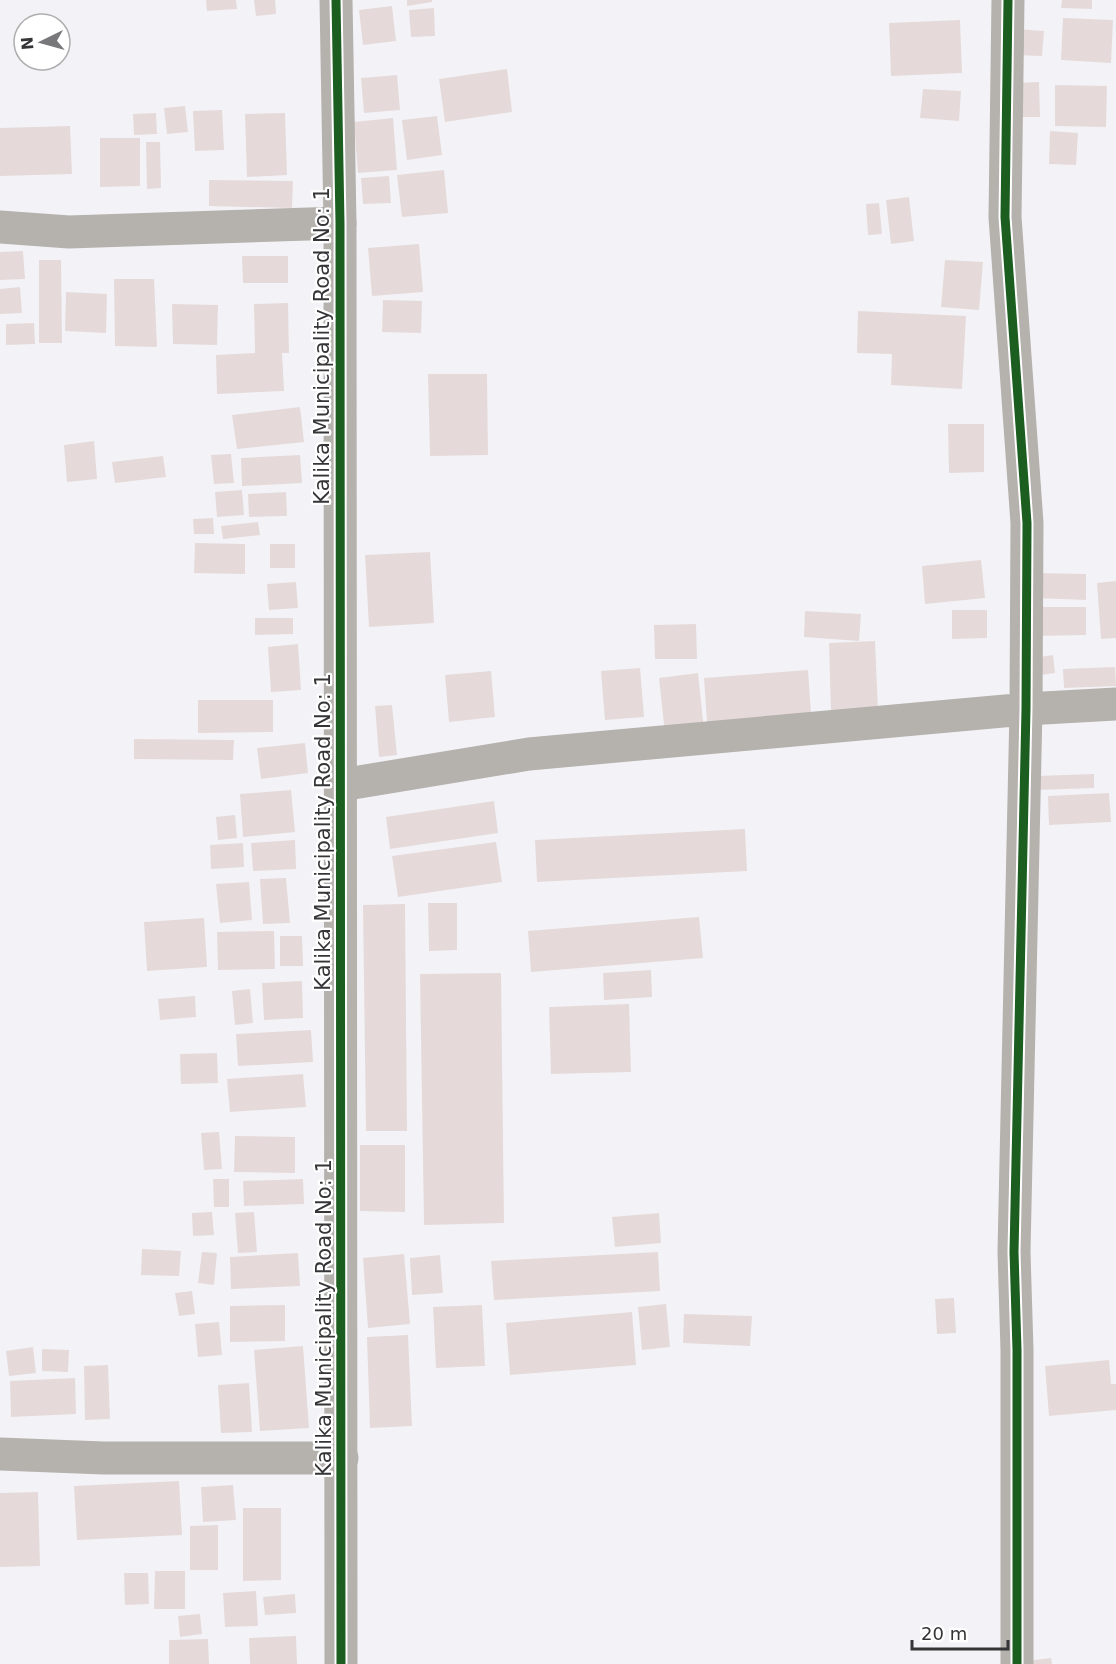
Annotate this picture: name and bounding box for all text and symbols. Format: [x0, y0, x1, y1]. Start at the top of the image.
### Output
north arrow [12, 12, 72, 72]
text: N [18, 36, 38, 51]
street label: Kalika Municipality Road No: 1 [310, 187, 334, 505]
street label: Kalika Municipality Road No: 1 [311, 673, 335, 991]
street label: Kalika Municipality Road No: 1 [312, 1159, 336, 1477]
scale bar [912, 1613, 1008, 1651]
text: 20 m [921, 1623, 967, 1644]

